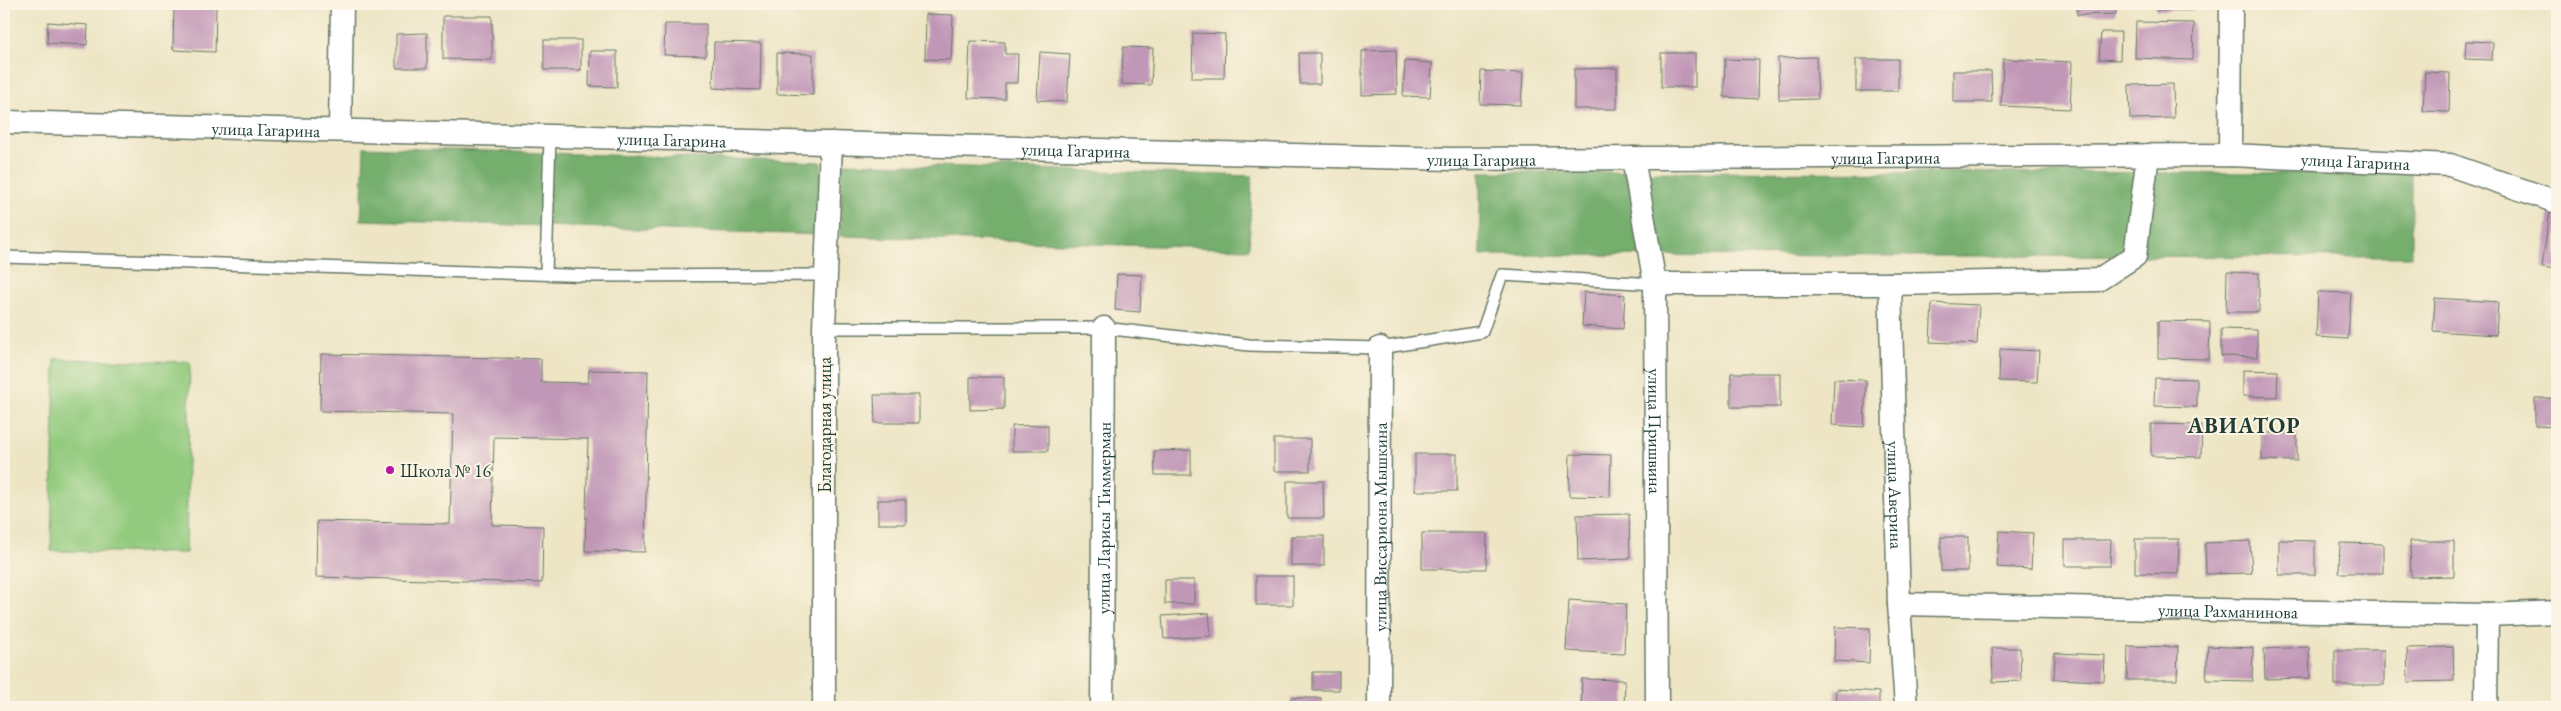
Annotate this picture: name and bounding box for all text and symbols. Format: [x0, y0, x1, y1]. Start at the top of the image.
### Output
street label: улица Гагарина [211, 116, 322, 142]
street label: улица Гагарина [617, 126, 727, 152]
street label: улица Гагарина [1021, 137, 1131, 162]
street label: улица Гагарина [1831, 145, 1941, 169]
street label: улица Гагарина [1427, 147, 1537, 171]
street label: улица Гагарина [2300, 147, 2411, 175]
street label: Благодарная улица [813, 356, 836, 493]
street label: улица Пришвина [1644, 368, 1667, 495]
district label: АВИАТОР [2186, 411, 2301, 440]
street label: улица Виссариона Мышкина [1368, 421, 1391, 632]
street label: улица Ларисы Тиммерман [1091, 422, 1115, 614]
street label: улица Аверина [1883, 440, 1909, 550]
place label: Школа № 16 [400, 459, 492, 482]
marker: Школа № 16 [384, 464, 396, 476]
street label: улица Рахманинова [2158, 597, 2299, 623]

